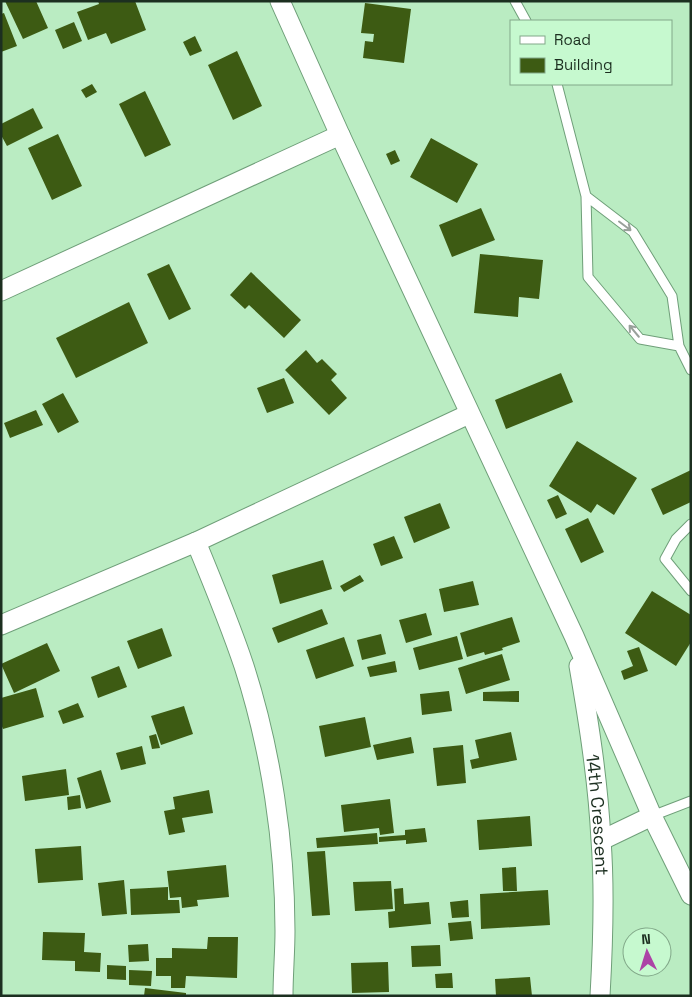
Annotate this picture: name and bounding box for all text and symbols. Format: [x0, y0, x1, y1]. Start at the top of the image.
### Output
legend [510, 20, 672, 85]
text: Road [554, 30, 591, 49]
text: Building [554, 55, 613, 74]
one-way arrow [618, 220, 631, 231]
one-way arrow [628, 325, 640, 338]
street label: 14th Crescent [581, 753, 614, 876]
north arrow [622, 927, 672, 977]
text: N [641, 930, 651, 948]

